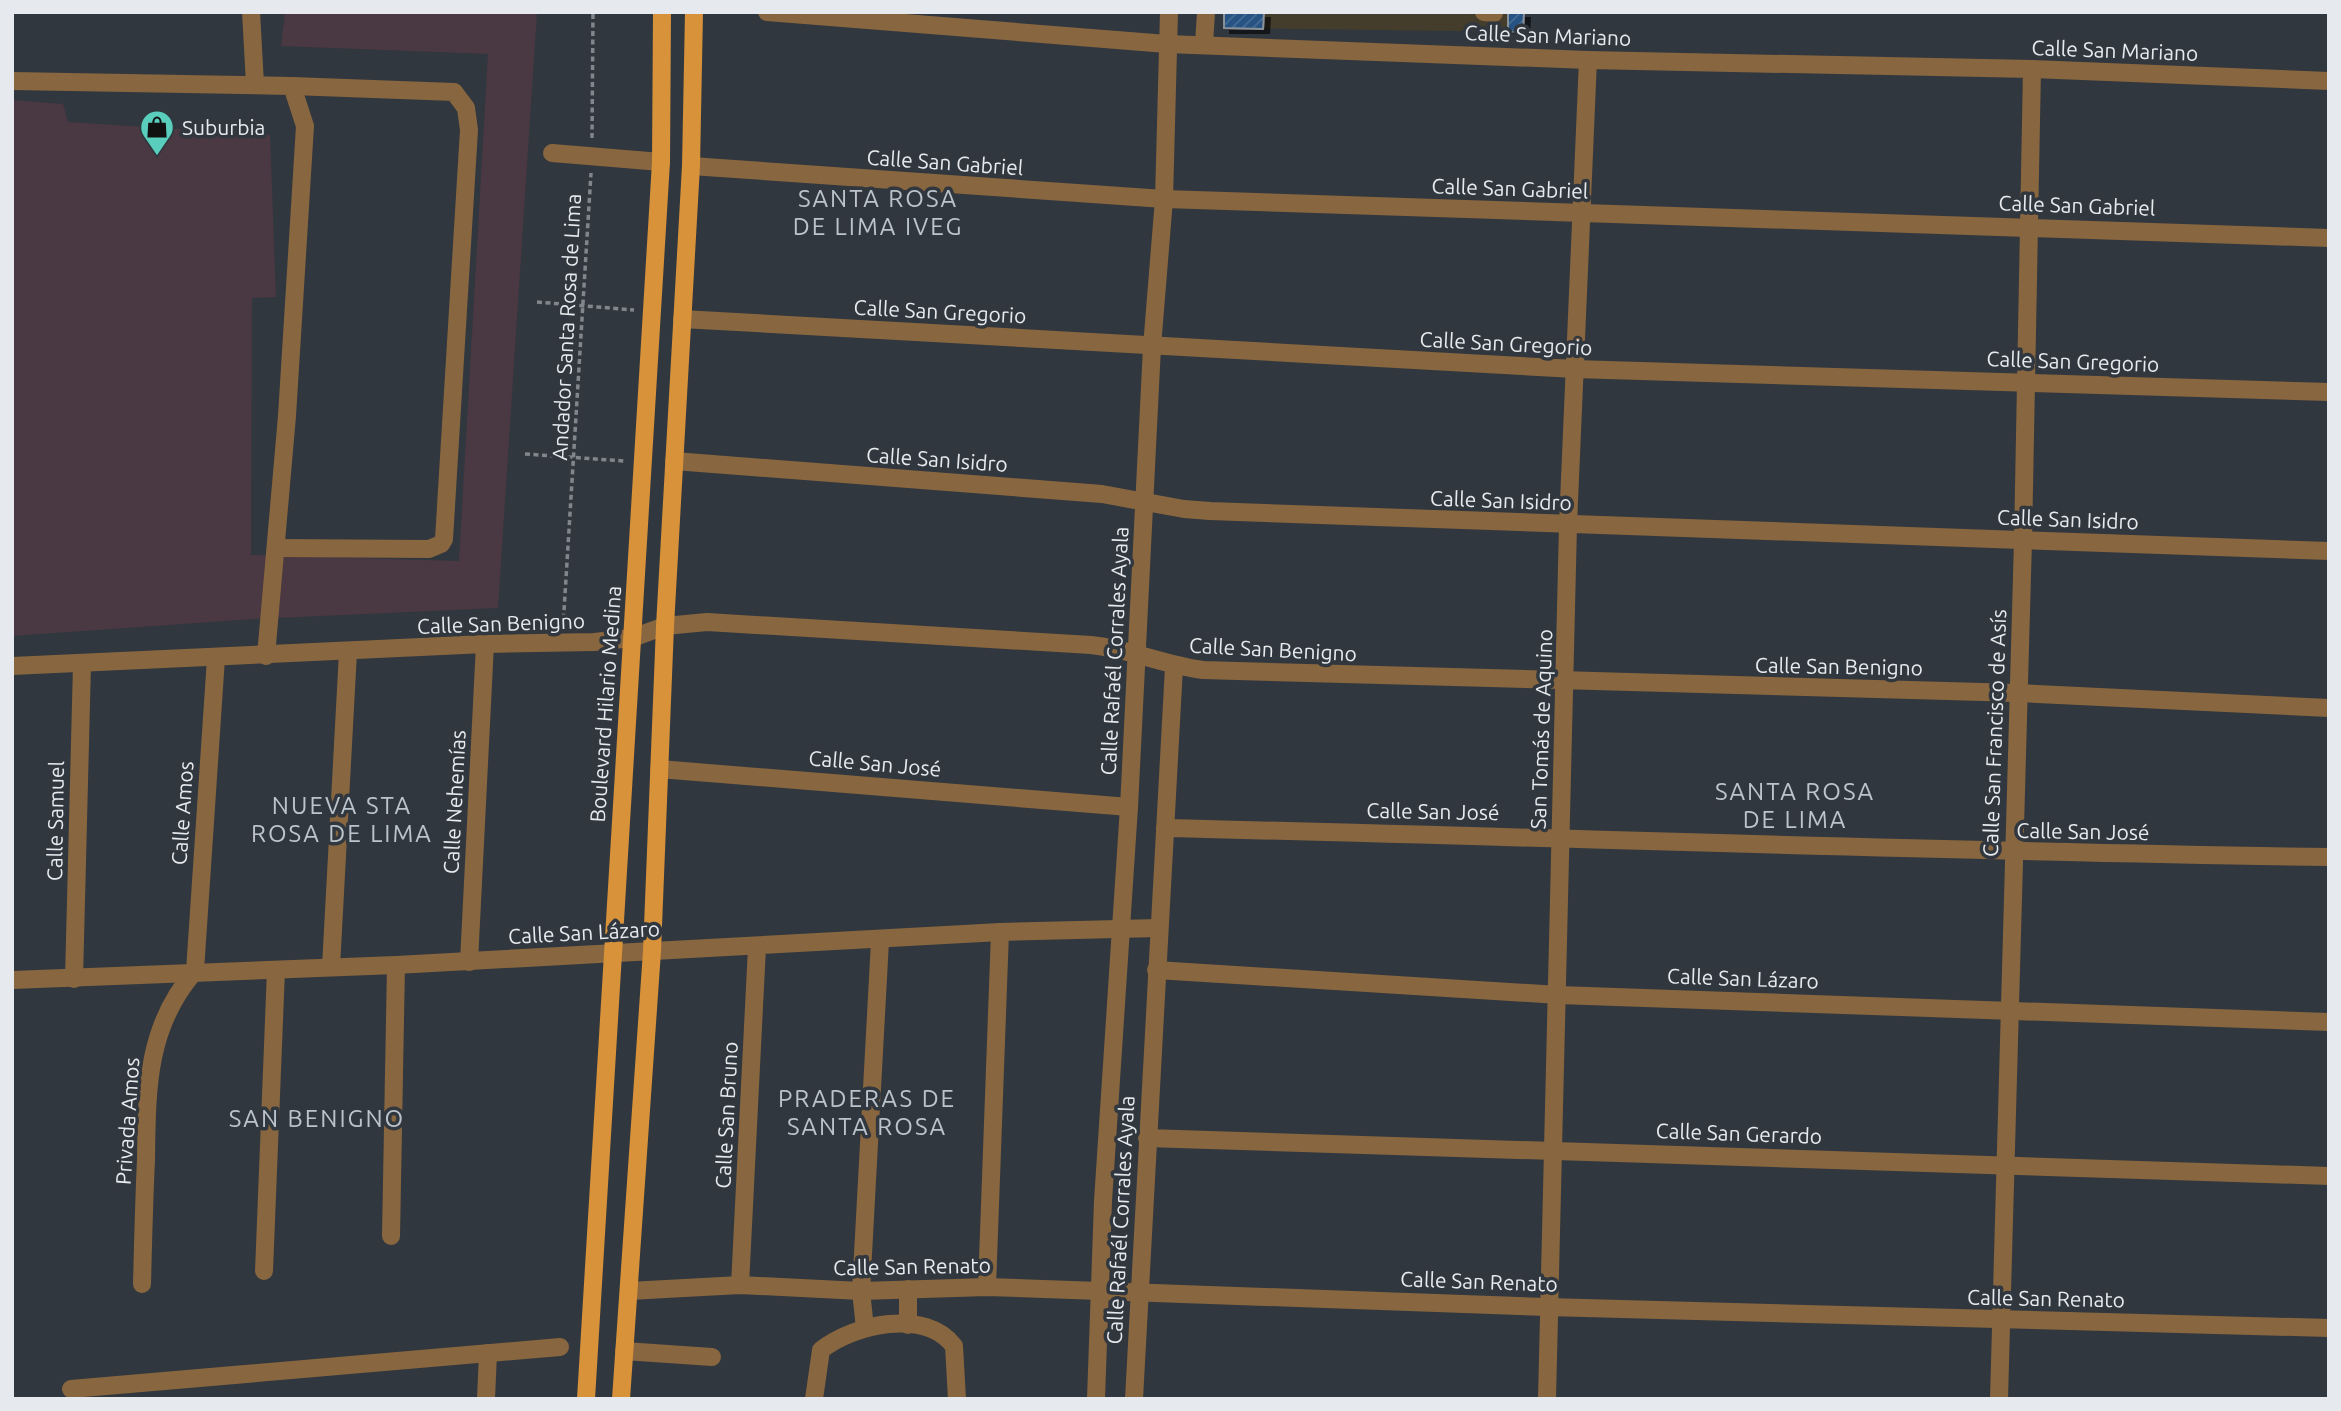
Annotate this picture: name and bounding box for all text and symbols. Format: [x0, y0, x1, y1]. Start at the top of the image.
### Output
street label: Calle San Mariano [1464, 20, 1632, 50]
street label: Calle San Mariano [2031, 35, 2199, 65]
shop icon: Suburbia [138, 108, 176, 157]
place label: Suburbia [182, 115, 265, 139]
street label: Calle San Gabriel [866, 145, 1024, 179]
street label: Calle San Gabriel [1431, 173, 1589, 203]
district label: SANTA ROSA DE LIMA IVEG [793, 185, 963, 240]
street label: Calle San Gabriel [1998, 190, 2156, 220]
street label: Andador Santa Rosa de Lima [547, 193, 585, 461]
street label: Calle San Gregorio [853, 294, 1027, 328]
street label: Calle San Gregorio [1419, 326, 1593, 360]
street label: Calle San Gregorio [1986, 346, 2160, 376]
street label: Calle San Isidro [865, 442, 1009, 476]
street label: Calle San Isidro [1430, 486, 1572, 514]
street label: Calle San Isidro [1997, 505, 2139, 533]
street label: Calle Rafaél Corrales Ayala [1095, 526, 1133, 776]
street label: Boulevard Hilario Medina [585, 585, 625, 823]
street label: Calle San Benigno [417, 608, 585, 638]
street label: Calle San Francisco de Asís [1978, 609, 2010, 857]
street label: San Tomás de Aquino [1526, 628, 1556, 830]
street label: Calle San Benigno [1188, 633, 1358, 665]
street label: Calle San Benigno [1755, 653, 1923, 679]
street label: Calle Nehemías [438, 729, 470, 875]
street label: Calle San José [808, 745, 942, 781]
street label: Calle Amos [166, 760, 198, 866]
street label: Calle Samuel [42, 761, 68, 881]
district label: SANTA ROSA DE LIMA [1715, 778, 1875, 833]
district label: NUEVA STA ROSA DE LIMA [251, 792, 433, 847]
street label: Calle San José [1366, 798, 1500, 824]
street label: Calle San José [2016, 818, 2150, 844]
street label: Calle San Lázaro [508, 916, 660, 948]
street label: Calle San Lázaro [1667, 963, 1819, 993]
street label: Calle San Bruno [710, 1041, 742, 1189]
street label: Privada Amos [111, 1056, 143, 1186]
district label: PRADERAS DE SANTA ROSA [778, 1085, 956, 1140]
street label: Calle Rafaél Corrales Ayala [1101, 1095, 1139, 1345]
district label: SAN BENIGNO [229, 1105, 405, 1132]
street label: Calle San Gerardo [1655, 1118, 1823, 1148]
street label: Calle San Renato [833, 1253, 991, 1279]
street label: Calle San Renato [1400, 1266, 1558, 1296]
street label: Calle San Renato [1967, 1285, 2125, 1311]

